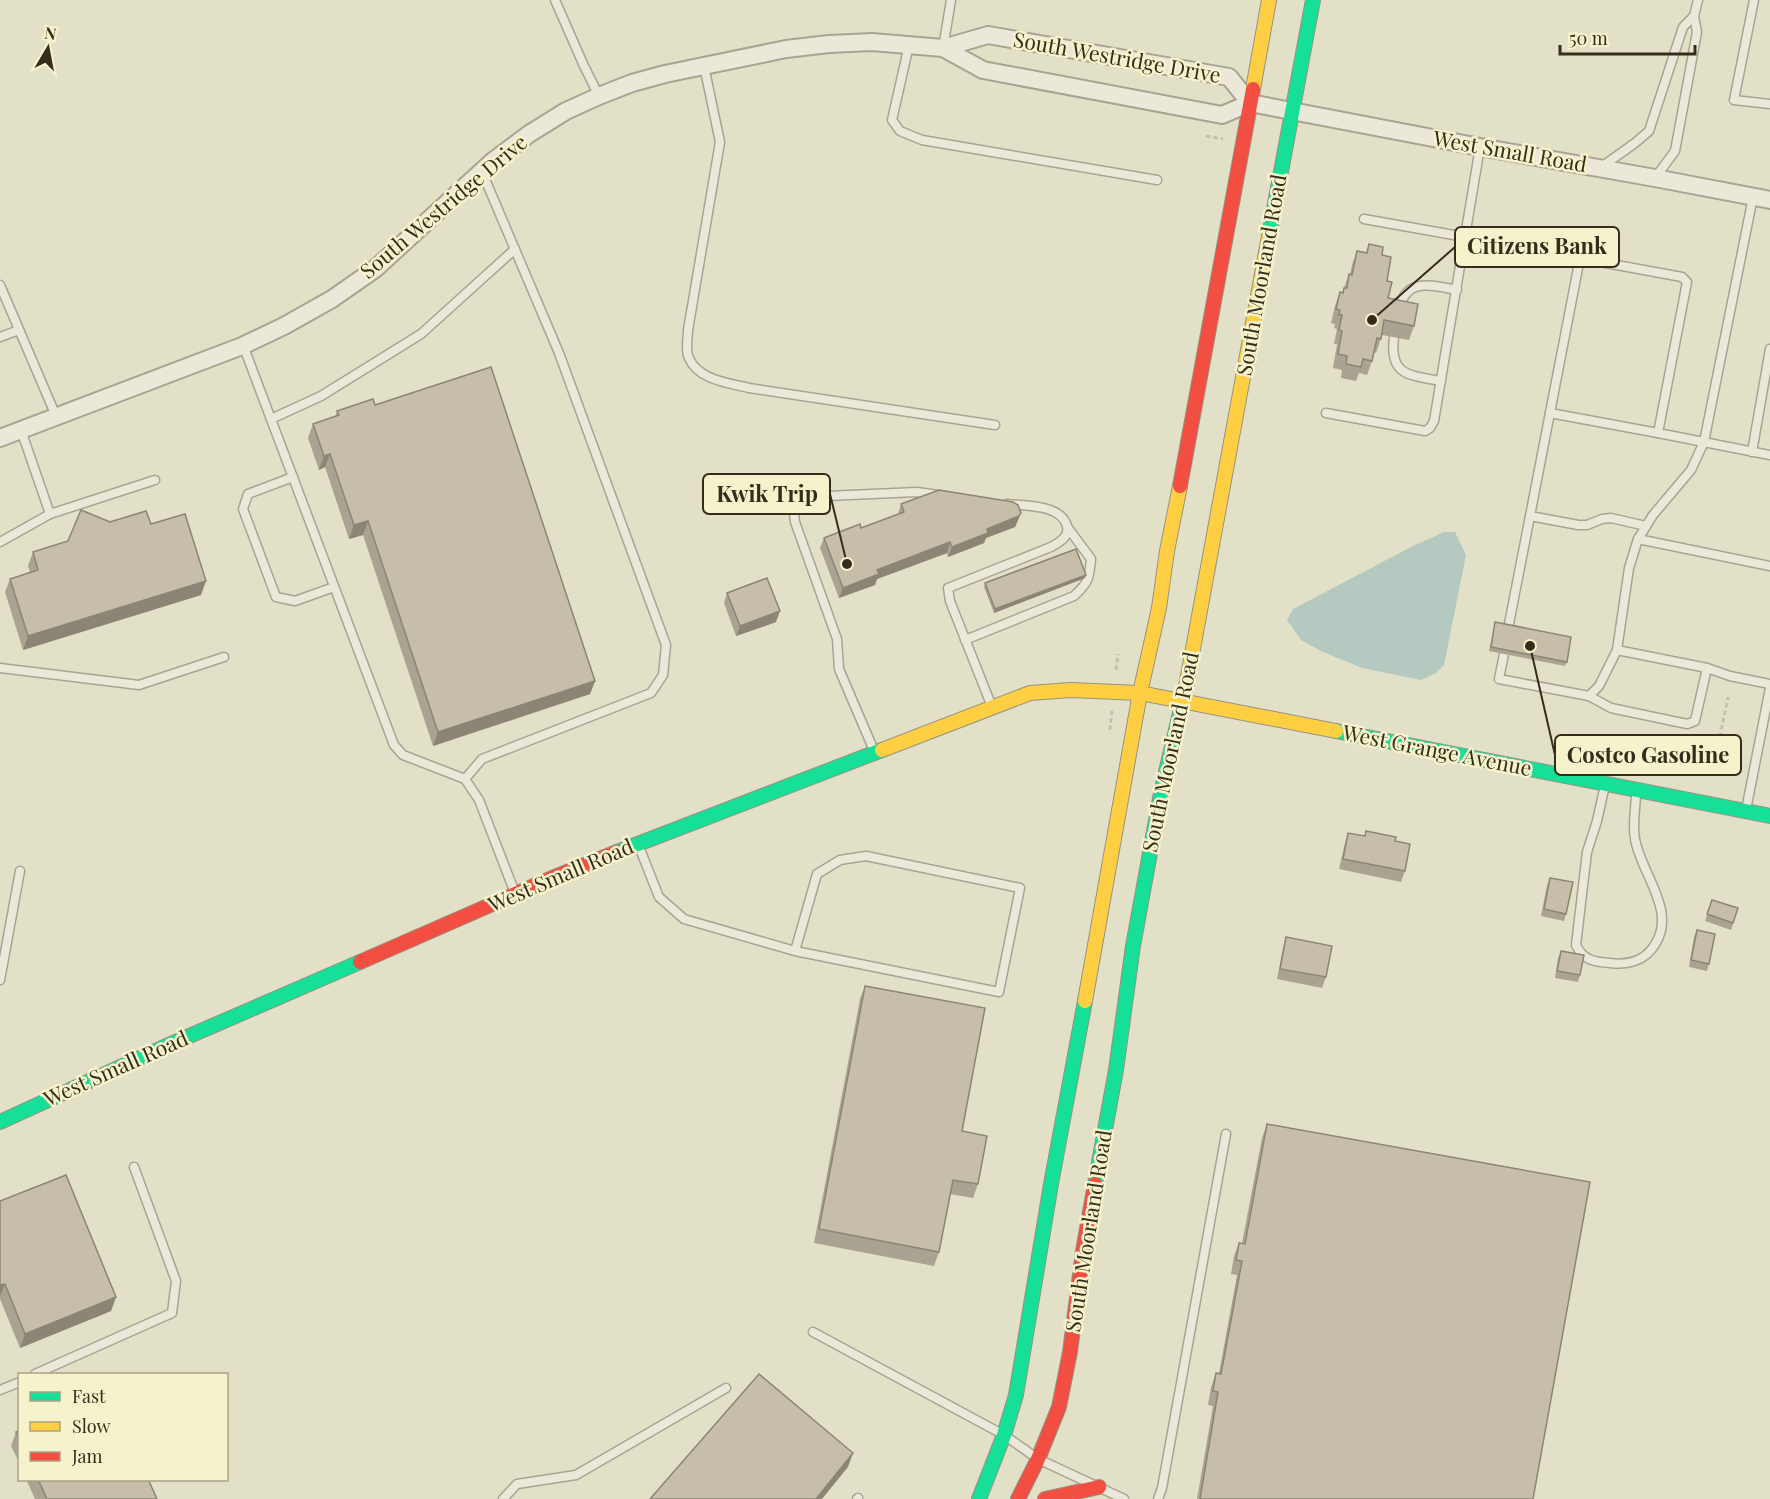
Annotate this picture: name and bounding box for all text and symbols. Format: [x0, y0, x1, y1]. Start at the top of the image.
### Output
north arrow [18, 18, 78, 78]
scale bar [1560, 18, 1695, 56]
text: N [43, 21, 59, 44]
street label: South Westridge Drive [1011, 24, 1223, 88]
text: 50 m [1569, 26, 1608, 50]
street label: West Small Road [1430, 123, 1589, 177]
street label: South Westridge Drive [353, 127, 532, 284]
street label: South Moorland Road [1229, 172, 1292, 378]
callout: Citizens Bank [1455, 227, 1619, 267]
text: Citizens Bank [1467, 230, 1607, 260]
callout: Kwik Trip [703, 474, 830, 514]
text: Kwik Trip [716, 478, 818, 508]
street label: South Moorland Road [1134, 649, 1204, 854]
street label: West Grange Avenue [1339, 717, 1534, 781]
callout: Costco Gasoline [1555, 735, 1741, 775]
text: Costco Gasoline [1567, 739, 1729, 769]
street label: West Small Road [482, 831, 637, 918]
street label: West Small Road [38, 1023, 192, 1112]
street label: South Moorland Road [1057, 1128, 1117, 1334]
legend [18, 1373, 228, 1481]
text: Fast [72, 1384, 106, 1408]
text: Slow [72, 1414, 110, 1438]
text: Jam [71, 1444, 102, 1468]

